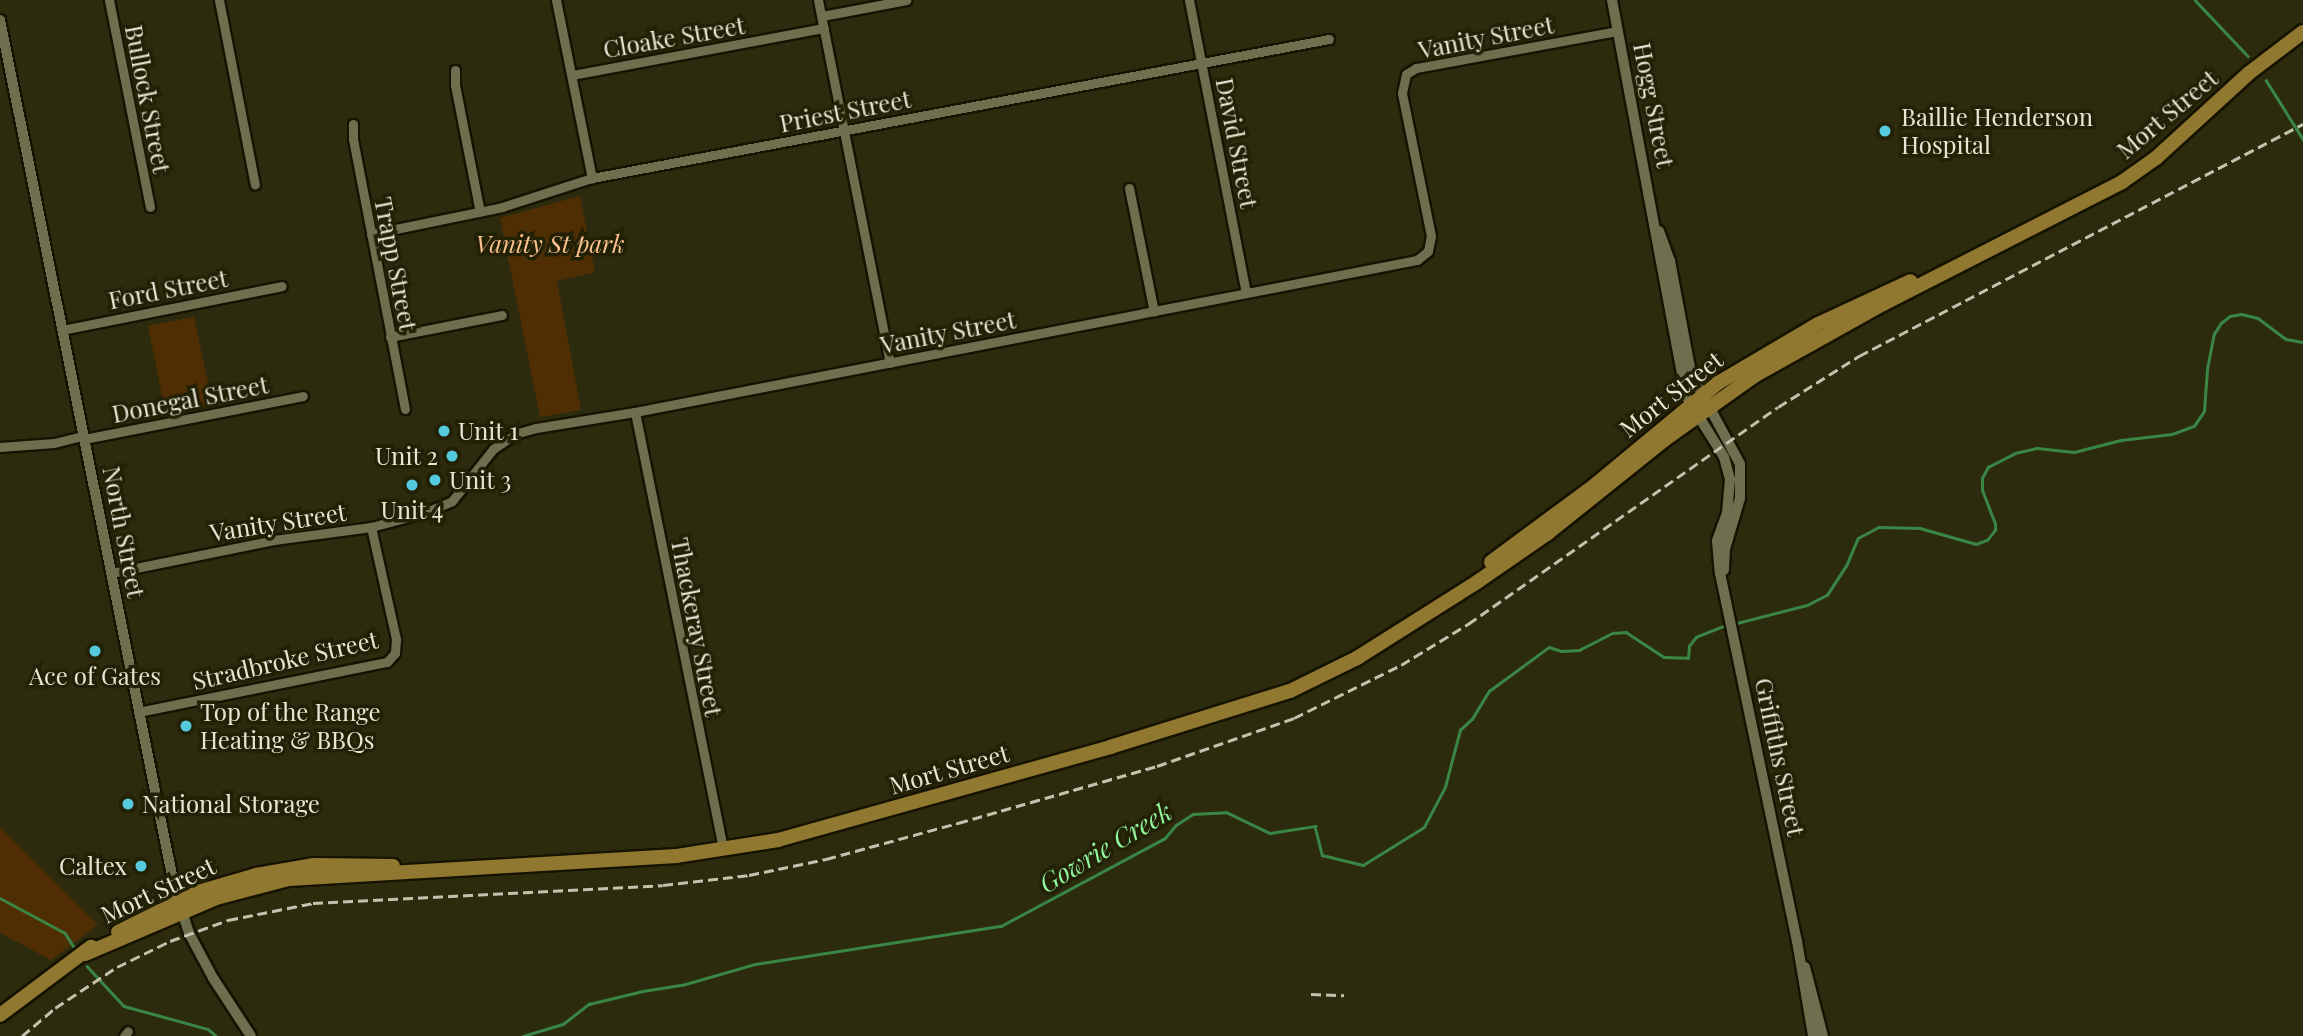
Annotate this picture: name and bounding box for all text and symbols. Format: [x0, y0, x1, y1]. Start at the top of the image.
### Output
street label: Cloake Street [601, 10, 747, 64]
street label: Vanity Street [1416, 10, 1556, 64]
street label: Bullock Street [119, 22, 177, 176]
street label: Hogg Street [1628, 40, 1680, 170]
street label: Mort Street [2111, 63, 2223, 165]
street label: David Street [1210, 75, 1264, 211]
street label: Priest Street [777, 84, 913, 138]
place label: Baillie Henderson Hospital [1901, 103, 2093, 159]
marker: Baillie Henderson Hospital [1875, 121, 1895, 141]
street label: Trapp Street [369, 195, 423, 333]
park label: Vanity St park [475, 230, 625, 258]
street label: Ford Street [106, 263, 230, 315]
street label: Vanity Street [878, 305, 1018, 359]
street label: Mort Street [1614, 345, 1728, 443]
street label: Donegal Street [109, 370, 271, 428]
place label: Unit 1 [458, 417, 519, 445]
marker: Unit 1 [436, 423, 452, 439]
place label: Unit 2 [375, 442, 438, 470]
marker: Unit 2 [444, 448, 460, 464]
street label: North Street [97, 464, 151, 600]
place label: Unit 3 [449, 466, 512, 494]
marker: Unit 3 [427, 472, 443, 488]
marker: Unit 4 [404, 477, 420, 493]
place label: Unit 4 [380, 496, 444, 524]
street label: Vanity Street [208, 497, 348, 547]
street label: Thackeray Street [665, 535, 729, 719]
street label: Stradbroke Street [189, 625, 381, 695]
marker: Ace of Gates [87, 643, 103, 659]
place label: Ace of Gates [29, 662, 161, 690]
street label: Griffiths Street [1749, 675, 1811, 839]
place label: Top of the Range Heating & BBQs [200, 698, 381, 754]
marker: Top of the Range Heating & BBQs [178, 718, 194, 734]
street label: Mort Street [886, 738, 1012, 800]
place label: National Storage [142, 790, 320, 818]
water label: Gowrie Creek [1033, 795, 1177, 899]
marker: National Storage [120, 796, 136, 812]
street label: Mort Street [96, 851, 220, 929]
place label: Caltex [59, 852, 127, 880]
marker: Caltex [133, 858, 149, 874]

